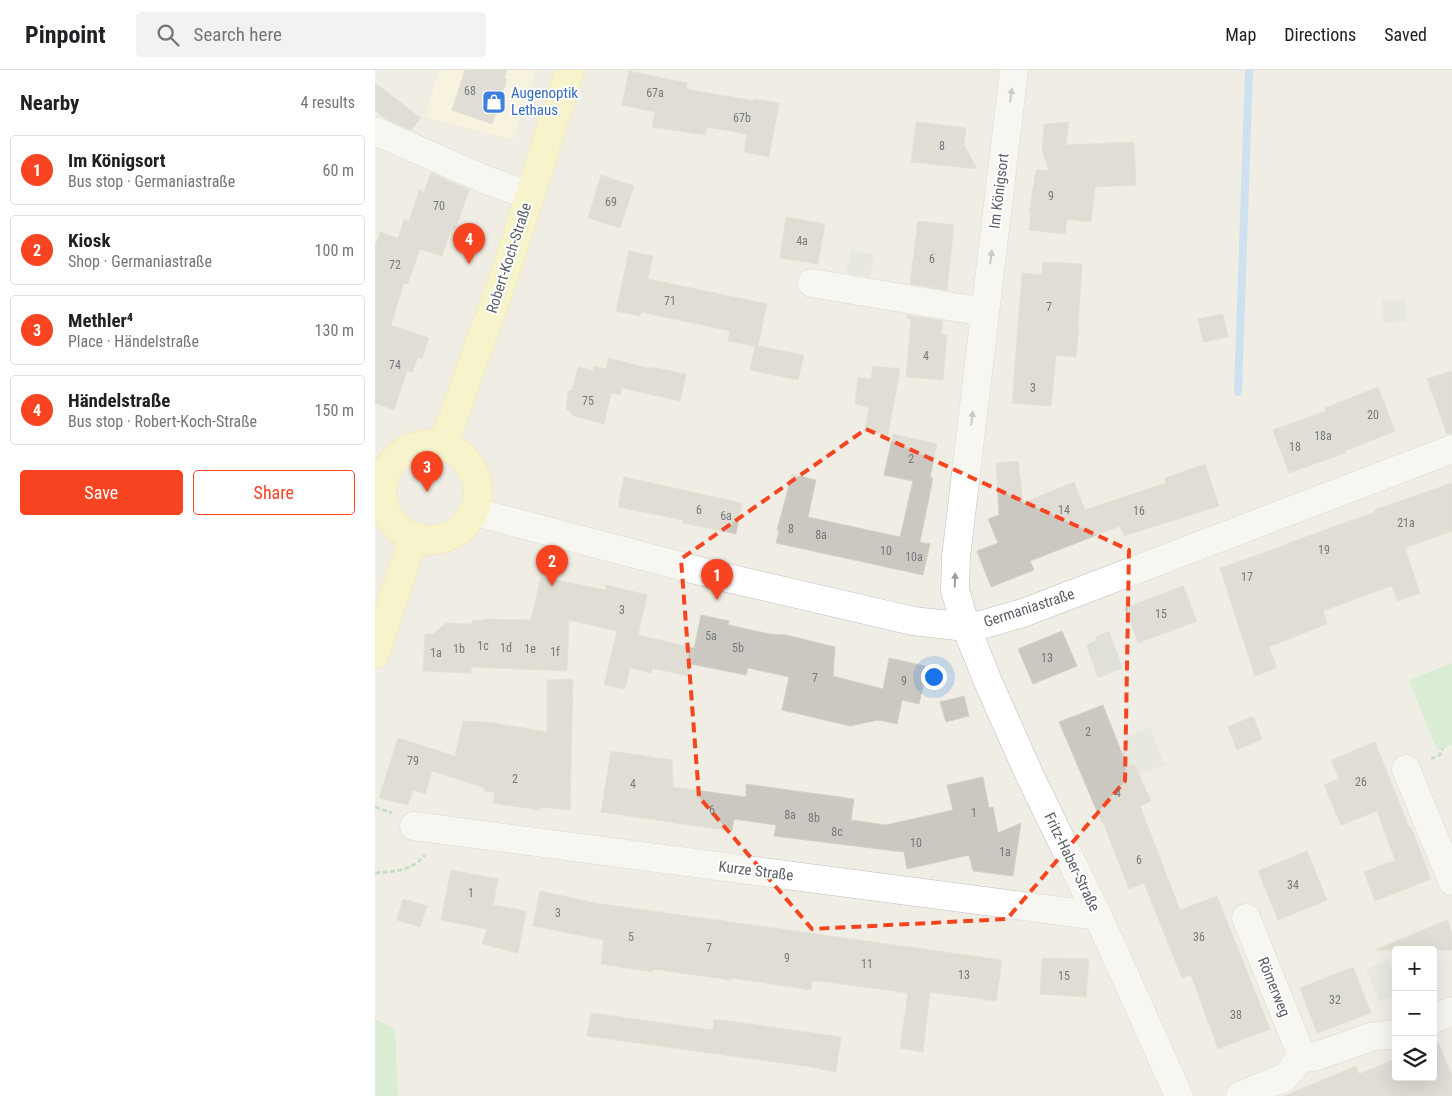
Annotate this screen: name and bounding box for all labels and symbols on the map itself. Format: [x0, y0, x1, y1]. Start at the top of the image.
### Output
house number: 68 [464, 84, 476, 98]
place label: Augenoptik Lethaus [511, 84, 578, 119]
house number: 67a [646, 86, 664, 100]
one-way arrow [1007, 87, 1015, 103]
shop icon: Augenoptik Lethaus [481, 89, 507, 115]
house number: 67b [733, 111, 751, 125]
house number: 8 [939, 139, 945, 153]
street label: Im Königsort [985, 152, 1013, 230]
house number: 9 [1048, 189, 1054, 203]
house number: 69 [605, 195, 617, 209]
house number: 70 [433, 199, 445, 213]
street label: Robert-Koch-Straße [483, 201, 535, 315]
pin: 4 [453, 223, 485, 264]
house number: 4a [796, 234, 808, 248]
one-way arrow [987, 248, 995, 264]
house number: 6 [929, 252, 935, 266]
house number: 72 [389, 258, 401, 272]
house number: 71 [664, 294, 676, 308]
house number: 7 [1046, 300, 1052, 314]
house number: 4 [923, 349, 929, 363]
house number: 74 [389, 358, 401, 372]
house number: 3 [1030, 381, 1036, 395]
house number: 75 [582, 394, 594, 408]
house number: 20 [1367, 408, 1379, 422]
one-way arrow [968, 410, 976, 426]
house number: 18a [1314, 429, 1332, 443]
house number: 18 [1289, 440, 1301, 454]
pin: 3 [411, 451, 443, 492]
house number: 2 [908, 452, 914, 466]
house number: 6 [696, 503, 702, 517]
house number: 14 [1058, 503, 1070, 517]
house number: 16 [1133, 504, 1145, 518]
house number: 6a [720, 509, 732, 523]
house number: 21a [1397, 516, 1415, 530]
house number: 8 [788, 522, 794, 536]
house number: 8a [815, 528, 827, 542]
house number: 19 [1318, 543, 1330, 557]
house number: 10 [880, 544, 892, 558]
pin: 2 [536, 545, 568, 586]
house number: 10a [905, 550, 923, 564]
pin: 1 [701, 559, 733, 600]
house number: 17 [1241, 570, 1253, 584]
one-way arrow [951, 571, 959, 587]
street label: Germaniastraße [981, 585, 1077, 631]
house number: 3 [619, 603, 625, 617]
house number: 15 [1155, 607, 1167, 621]
house number: 5a [705, 629, 717, 643]
house number: 1c [477, 639, 489, 653]
house number: 1d [500, 641, 512, 655]
house number: 5b [732, 641, 744, 655]
house number: 1b [453, 642, 465, 656]
house number: 1e [524, 642, 536, 656]
house number: 1f [550, 645, 560, 659]
house number: 1a [430, 646, 442, 660]
house number: 13 [1041, 651, 1053, 665]
your location [921, 664, 947, 690]
house number: 7 [812, 671, 818, 685]
house number: 9 [901, 674, 907, 688]
house number: 2 [1085, 725, 1091, 739]
house number: 79 [407, 754, 419, 768]
house number: 2 [512, 772, 518, 786]
house number: 26 [1355, 775, 1367, 789]
house number: 4 [630, 777, 636, 791]
house number: 4 [1115, 786, 1121, 800]
house number: 6 [709, 803, 715, 817]
house number: 1 [971, 806, 977, 820]
house number: 8a [784, 808, 796, 822]
street label: Fritz-Haber-Straße [1040, 810, 1104, 914]
house number: 8b [808, 811, 820, 825]
house number: 8c [831, 825, 843, 839]
house number: 10 [910, 836, 922, 850]
house number: 1a [999, 845, 1011, 859]
house number: 6 [1136, 853, 1142, 867]
street label: Kurze Straße [718, 857, 794, 885]
house number: 34 [1287, 878, 1299, 892]
house number: 1 [468, 886, 474, 900]
house number: 3 [555, 906, 561, 920]
house number: 5 [628, 930, 634, 944]
house number: 36 [1193, 930, 1205, 944]
house number: 7 [706, 941, 712, 955]
house number: 9 [784, 951, 790, 965]
street label: Römerweg [1254, 955, 1294, 1019]
house number: 11 [861, 957, 873, 971]
house number: 13 [958, 968, 970, 982]
house number: 15 [1058, 969, 1070, 983]
house number: 32 [1329, 993, 1341, 1007]
house number: 38 [1230, 1008, 1242, 1022]

